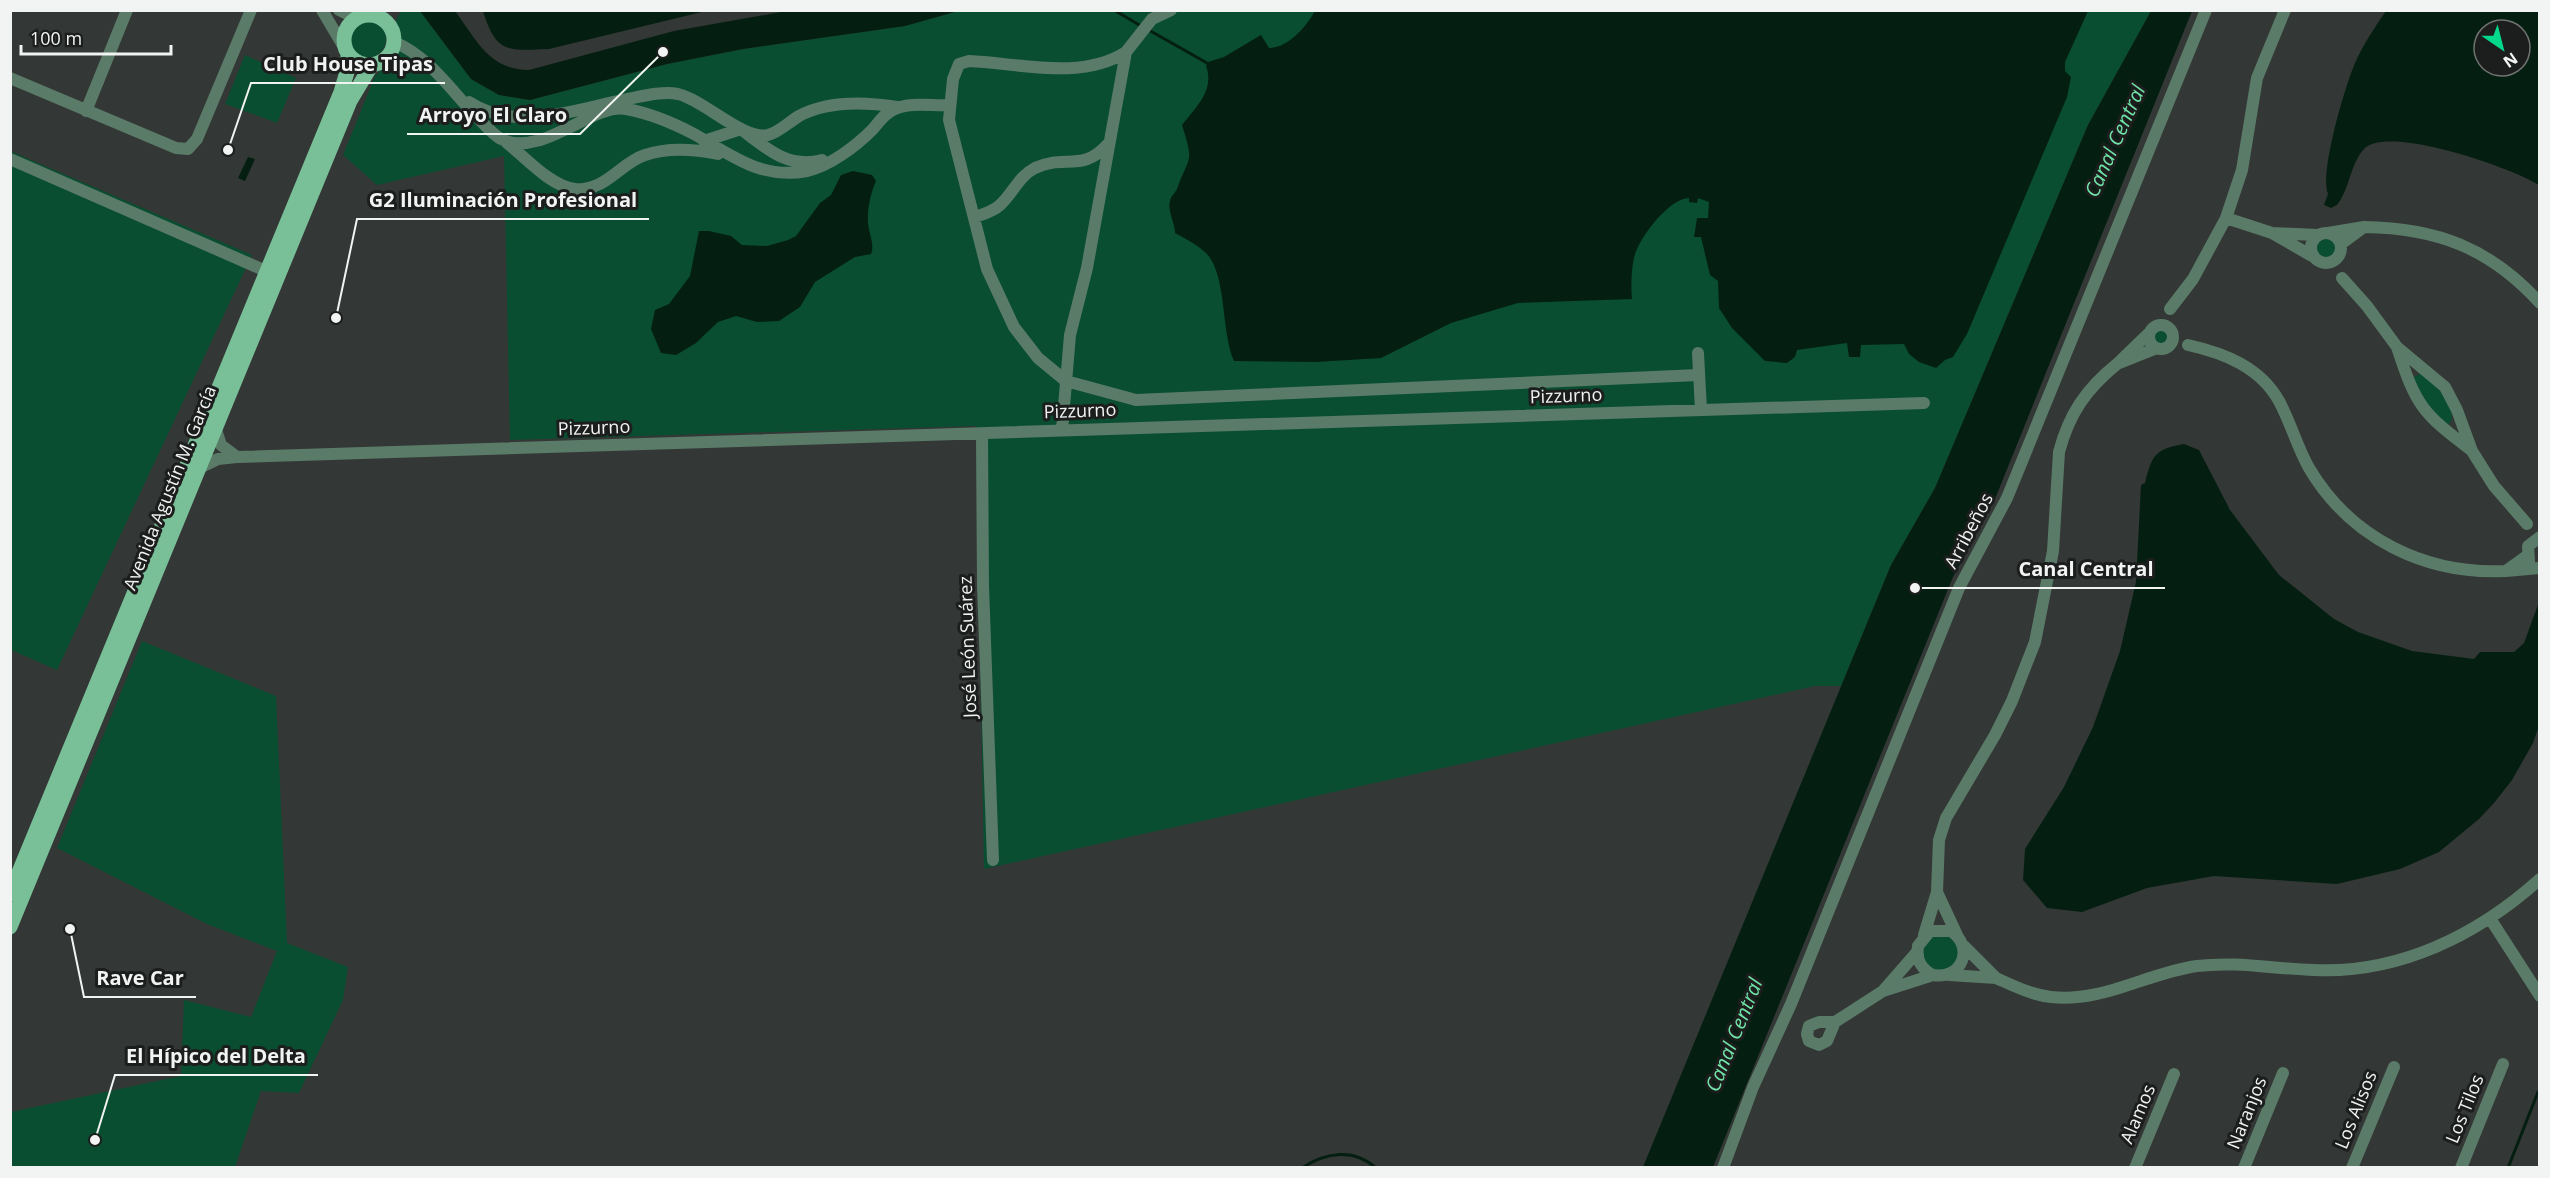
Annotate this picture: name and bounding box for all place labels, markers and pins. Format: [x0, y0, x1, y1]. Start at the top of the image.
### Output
callout: Club House Tipas [251, 45, 445, 83]
callout: Arroyo El Claro [407, 96, 580, 134]
callout: G2 Iluminación Profesional [357, 181, 649, 219]
callout: Canal Central [2006, 550, 2165, 588]
callout: Rave Car [84, 959, 196, 997]
callout: El Hípico del Delta [115, 1037, 318, 1075]

